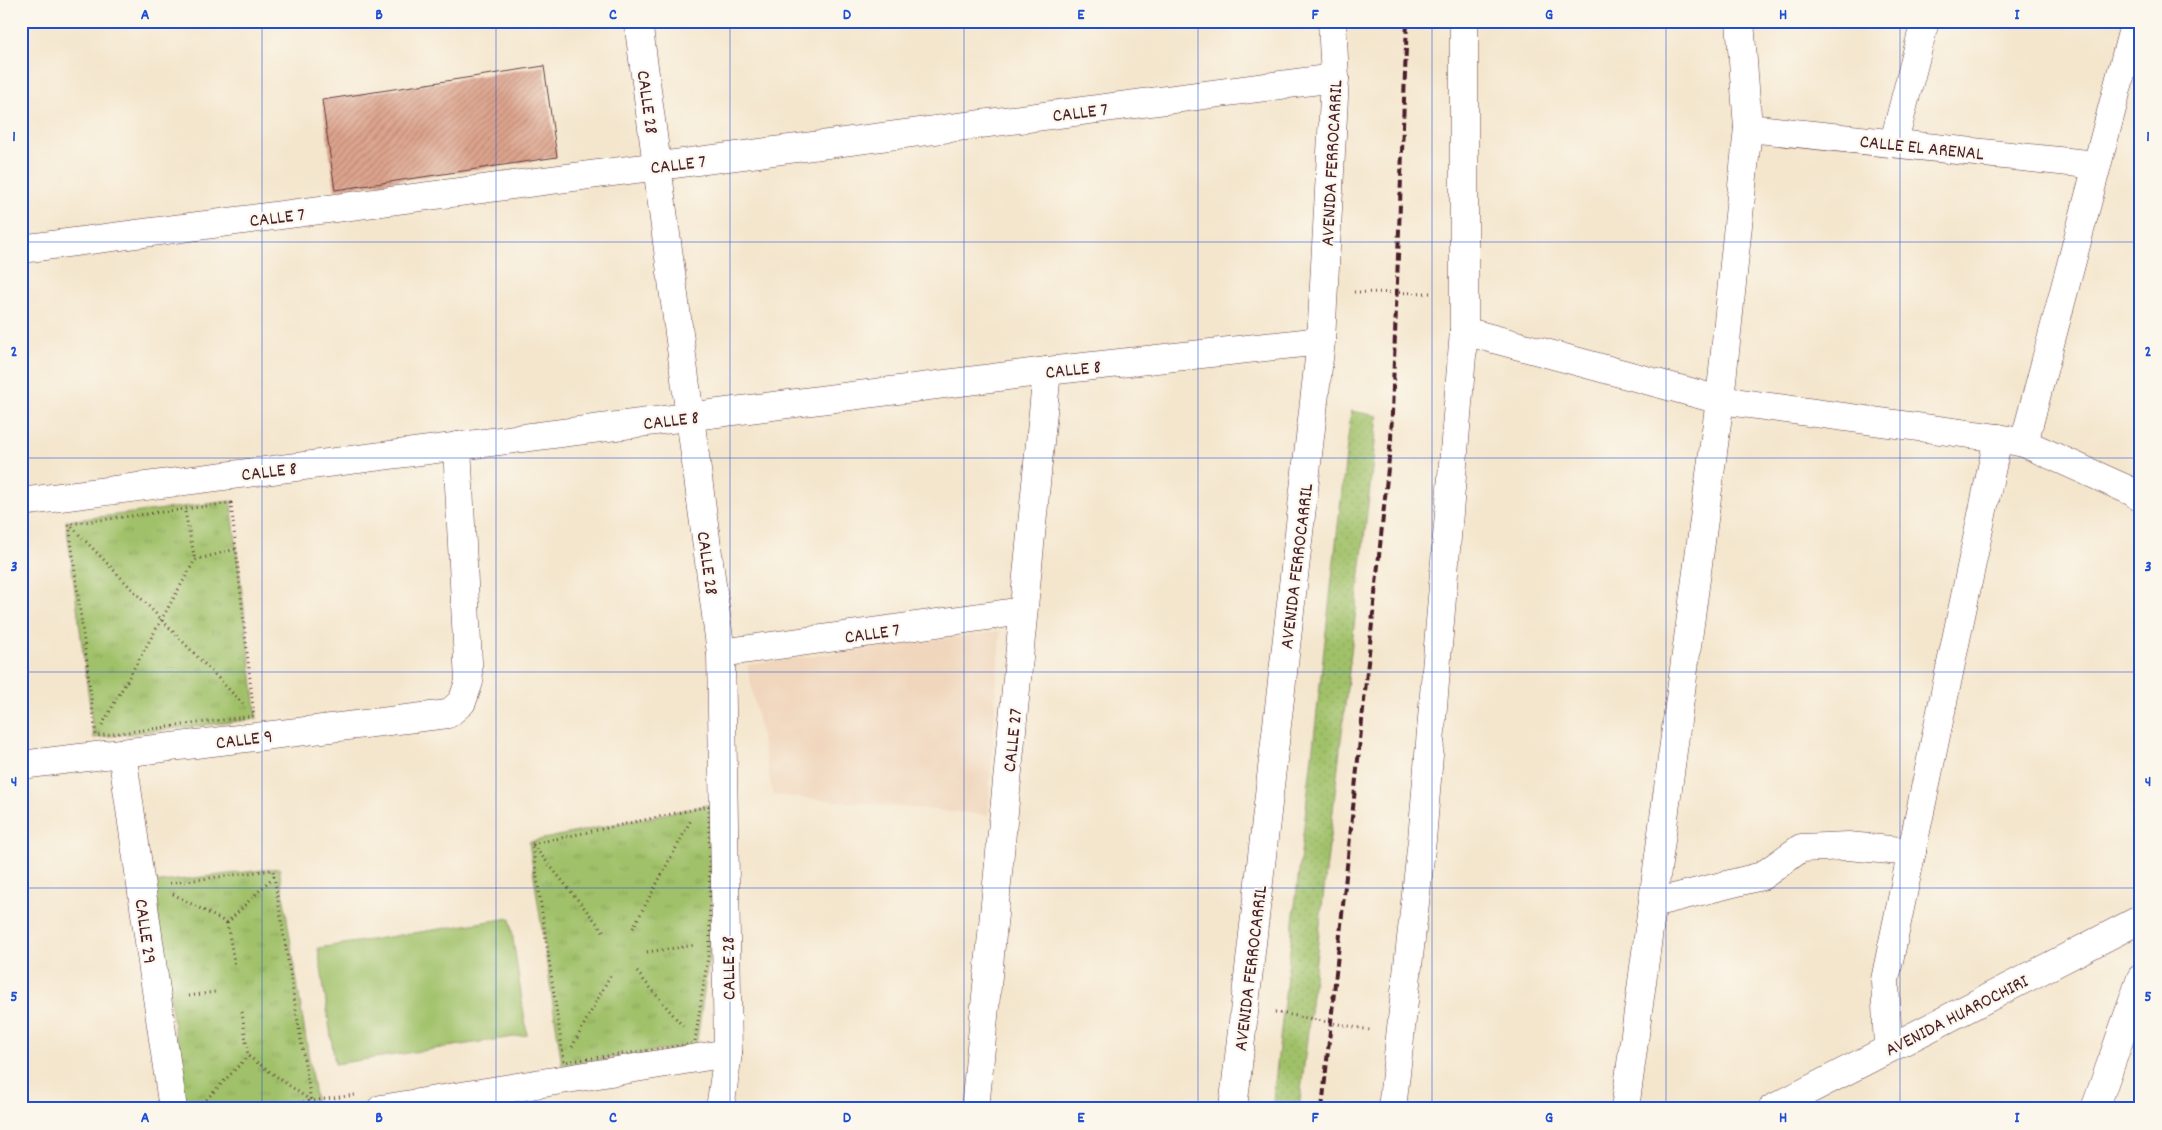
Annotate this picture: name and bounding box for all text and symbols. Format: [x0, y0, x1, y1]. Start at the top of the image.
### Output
text: A [141, 4, 150, 27]
text: B [375, 4, 383, 27]
text: C [609, 4, 617, 27]
text: D [843, 4, 852, 27]
text: E [1077, 4, 1085, 27]
text: F [1311, 4, 1319, 27]
text: G [1545, 4, 1553, 27]
text: H [1779, 4, 1787, 27]
text: I [2015, 4, 2021, 27]
street label: CALLE 28 [628, 69, 663, 136]
street label: AVENIDA FERROCARRIL [1316, 79, 1351, 247]
street label: CALLE 7 [1051, 98, 1110, 131]
text: 1 [12, 126, 16, 149]
text: 1 [2146, 126, 2150, 149]
street label: CALLE EL ARENAL [1858, 130, 1985, 169]
street label: CALLE 7 [649, 150, 708, 183]
street label: CALLE 7 [248, 203, 307, 236]
text: 2 [11, 341, 18, 364]
text: 2 [2145, 341, 2152, 364]
street label: CALLE 8 [1044, 355, 1103, 388]
street label: CALLE 8 [642, 406, 701, 439]
street label: CALLE 8 [240, 457, 299, 490]
street label: AVENIDA FERROCARRIL [1275, 482, 1322, 651]
street label: CALLE 28 [688, 530, 723, 597]
text: 3 [10, 556, 18, 579]
text: 3 [2144, 556, 2152, 579]
street label: CALLE 7 [843, 618, 902, 653]
street label: CALLE 27 [998, 707, 1031, 774]
street label: CALLE 9 [215, 725, 274, 758]
text: 4 [11, 771, 17, 794]
text: 4 [2145, 771, 2151, 794]
street label: AVENIDA FERROCARRIL [1229, 884, 1276, 1053]
street label: CALLE 29 [126, 897, 161, 966]
street label: CALLE 28 [716, 936, 745, 1000]
street label: AVENIDA HUAROCHIRI [1881, 969, 2034, 1065]
text: 5 [10, 986, 18, 1009]
text: 5 [2144, 986, 2152, 1009]
text: A [141, 1107, 150, 1130]
text: B [375, 1107, 383, 1130]
text: C [609, 1107, 617, 1130]
text: D [843, 1107, 852, 1130]
text: E [1077, 1107, 1085, 1130]
text: F [1311, 1107, 1319, 1130]
text: G [1545, 1107, 1553, 1130]
text: H [1779, 1107, 1787, 1130]
text: I [2015, 1107, 2021, 1130]

